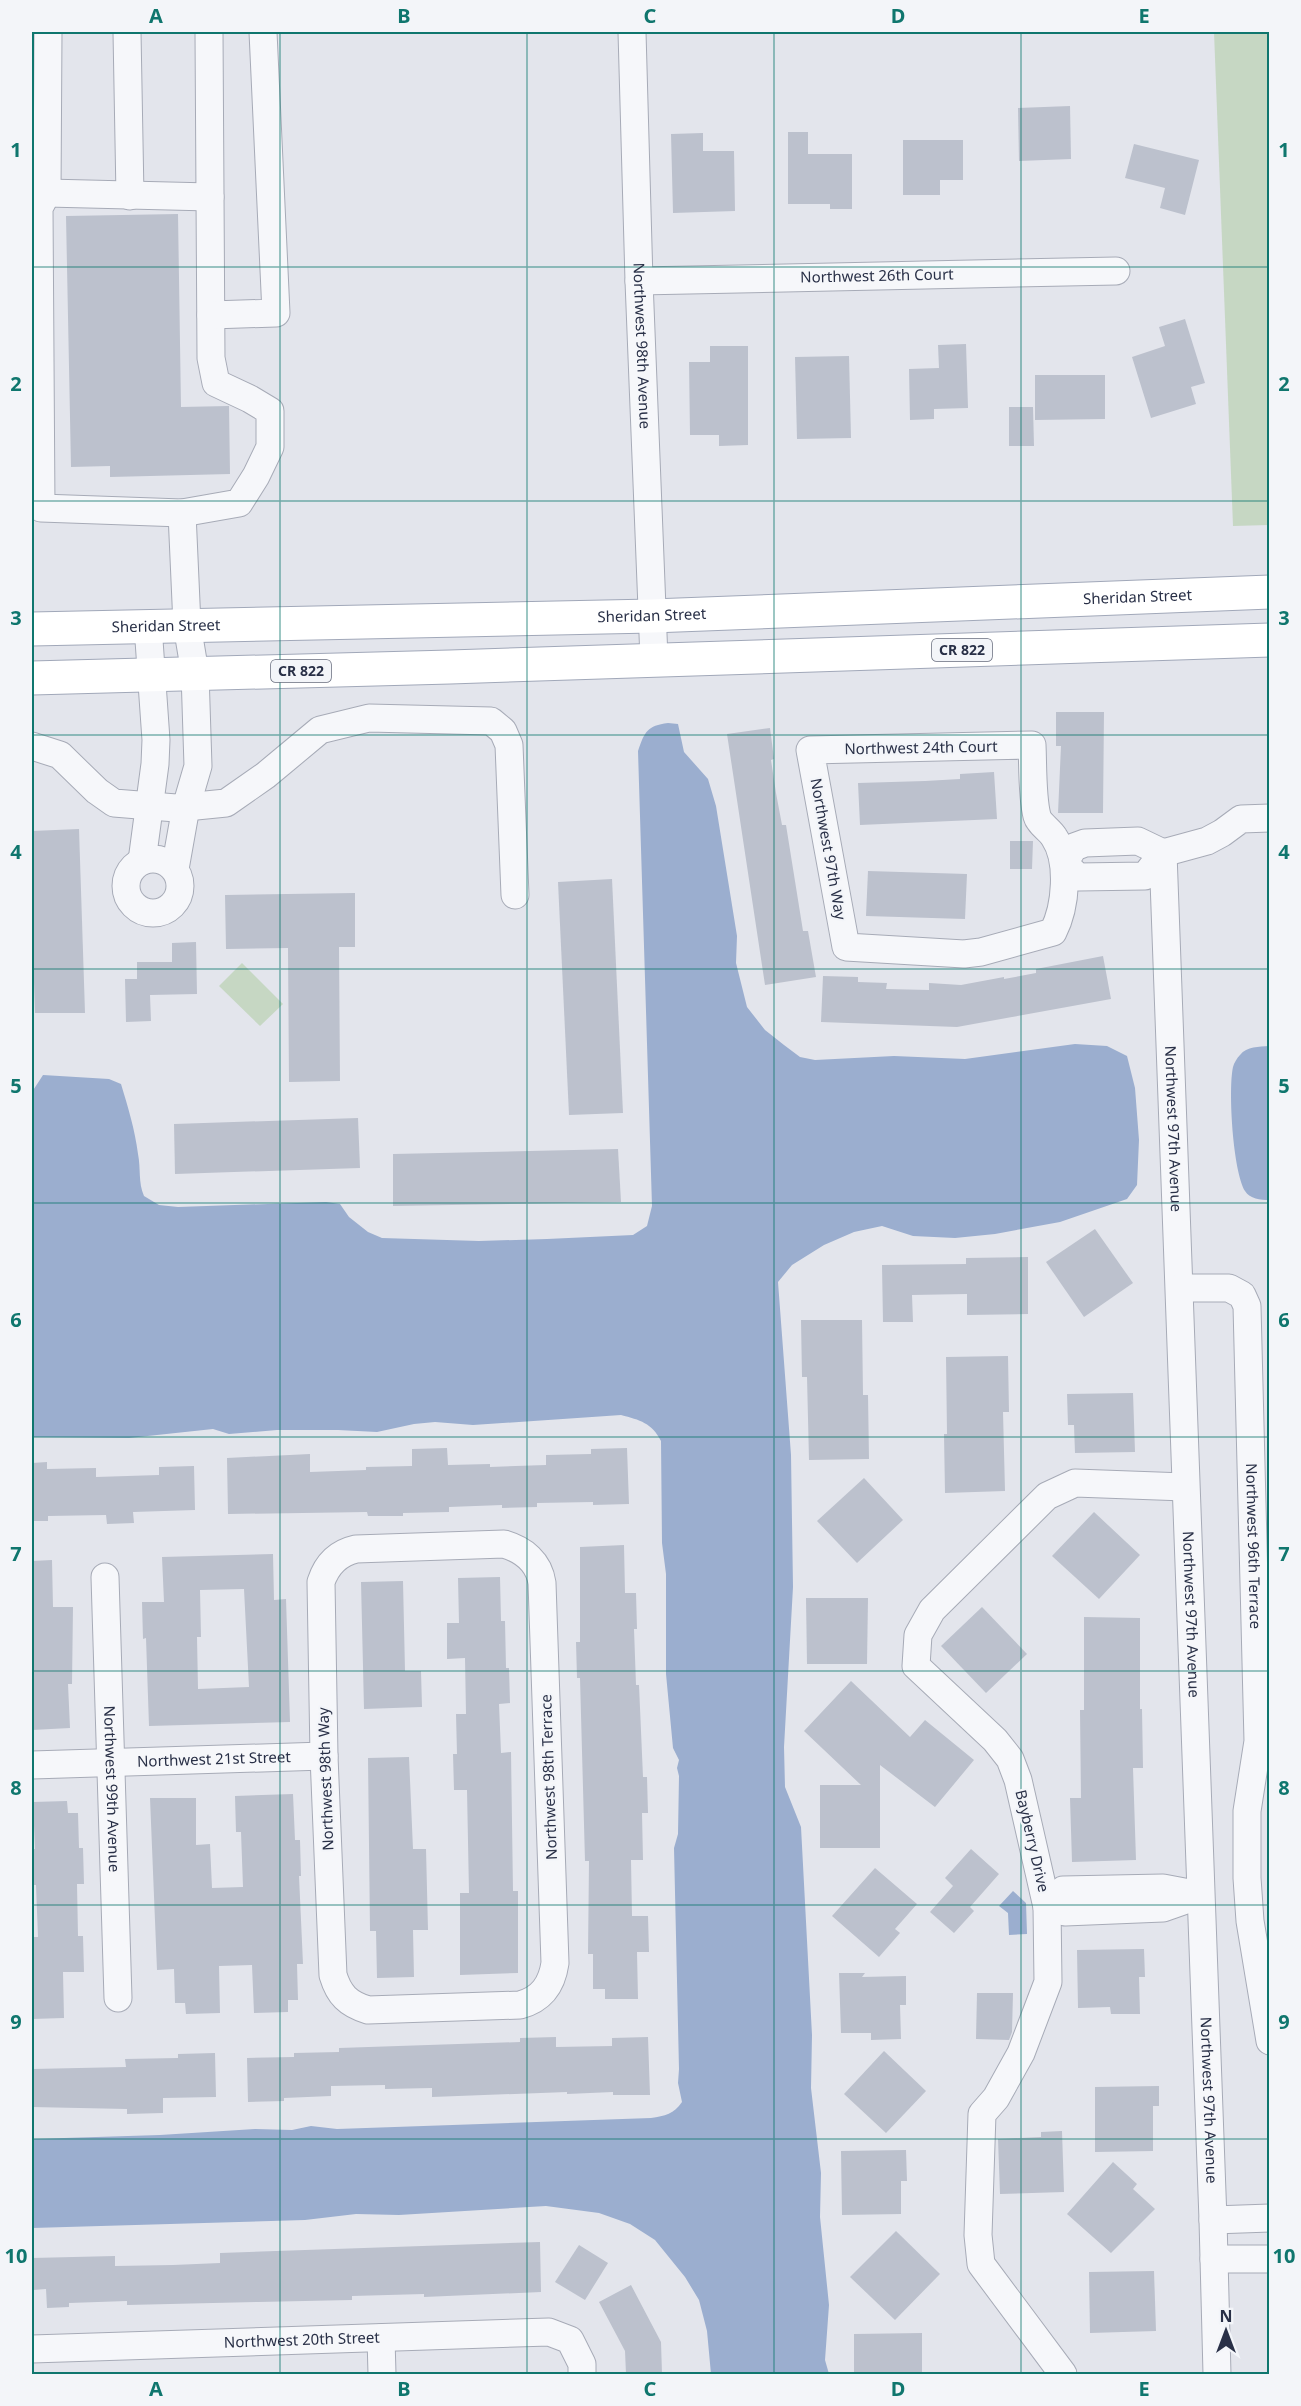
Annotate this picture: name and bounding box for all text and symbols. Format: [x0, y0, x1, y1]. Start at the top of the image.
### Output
text: A [149, 2, 163, 29]
text: B [397, 2, 411, 29]
text: C [644, 2, 657, 29]
text: D [891, 2, 905, 29]
text: E [1138, 2, 1150, 29]
text: 1 [10, 136, 22, 163]
text: 1 [1278, 136, 1290, 163]
street label: Northwest 98th Avenue [629, 262, 656, 429]
street label: Northwest 26th Court [800, 263, 954, 287]
text: 2 [10, 370, 22, 397]
text: 2 [1278, 370, 1290, 397]
street label: Sheridan Street [1083, 584, 1193, 608]
street label: Sheridan Street [597, 603, 707, 626]
text: 3 [10, 604, 22, 631]
text: 3 [1278, 604, 1290, 631]
street label: Sheridan Street [111, 614, 221, 636]
road number: CR 822 [932, 639, 992, 661]
road number: CR 822 [271, 660, 331, 682]
street label: Northwest 24th Court [844, 736, 998, 758]
street label: Northwest 97th Way [807, 776, 851, 922]
text: 4 [10, 838, 22, 865]
text: 4 [1278, 838, 1290, 865]
street label: Northwest 97th Avenue [1161, 1045, 1187, 1212]
text: 5 [10, 1072, 22, 1099]
text: 5 [1278, 1072, 1290, 1099]
text: 6 [10, 1306, 22, 1333]
text: 6 [1278, 1306, 1290, 1333]
street label: Northwest 96th Terrace [1242, 1463, 1266, 1629]
street label: Northwest 97th Avenue [1179, 1531, 1205, 1698]
text: 7 [10, 1540, 22, 1567]
text: 7 [1278, 1540, 1290, 1567]
street label: Northwest 98th Terrace [535, 1694, 561, 1860]
street label: Northwest 99th Avenue [100, 1705, 125, 1872]
street label: Northwest 98th Way [312, 1707, 337, 1851]
street label: Northwest 21st Street [137, 1746, 292, 1771]
text: 8 [10, 1774, 22, 1801]
text: 8 [1278, 1774, 1290, 1801]
street label: Bayberry Drive [1011, 1788, 1054, 1894]
text: 9 [10, 2008, 22, 2035]
text: 9 [1278, 2008, 1290, 2035]
street label: Northwest 97th Avenue [1197, 2016, 1223, 2184]
text: 10 [5, 2242, 27, 2269]
text: 10 [1273, 2242, 1295, 2269]
north arrow [1196, 2301, 1256, 2361]
text: N [1219, 2305, 1233, 2327]
street label: Northwest 20th Street [224, 2327, 381, 2352]
text: A [149, 2375, 163, 2402]
text: B [397, 2375, 411, 2402]
text: C [644, 2375, 657, 2402]
text: D [891, 2375, 905, 2402]
text: E [1138, 2375, 1150, 2402]

